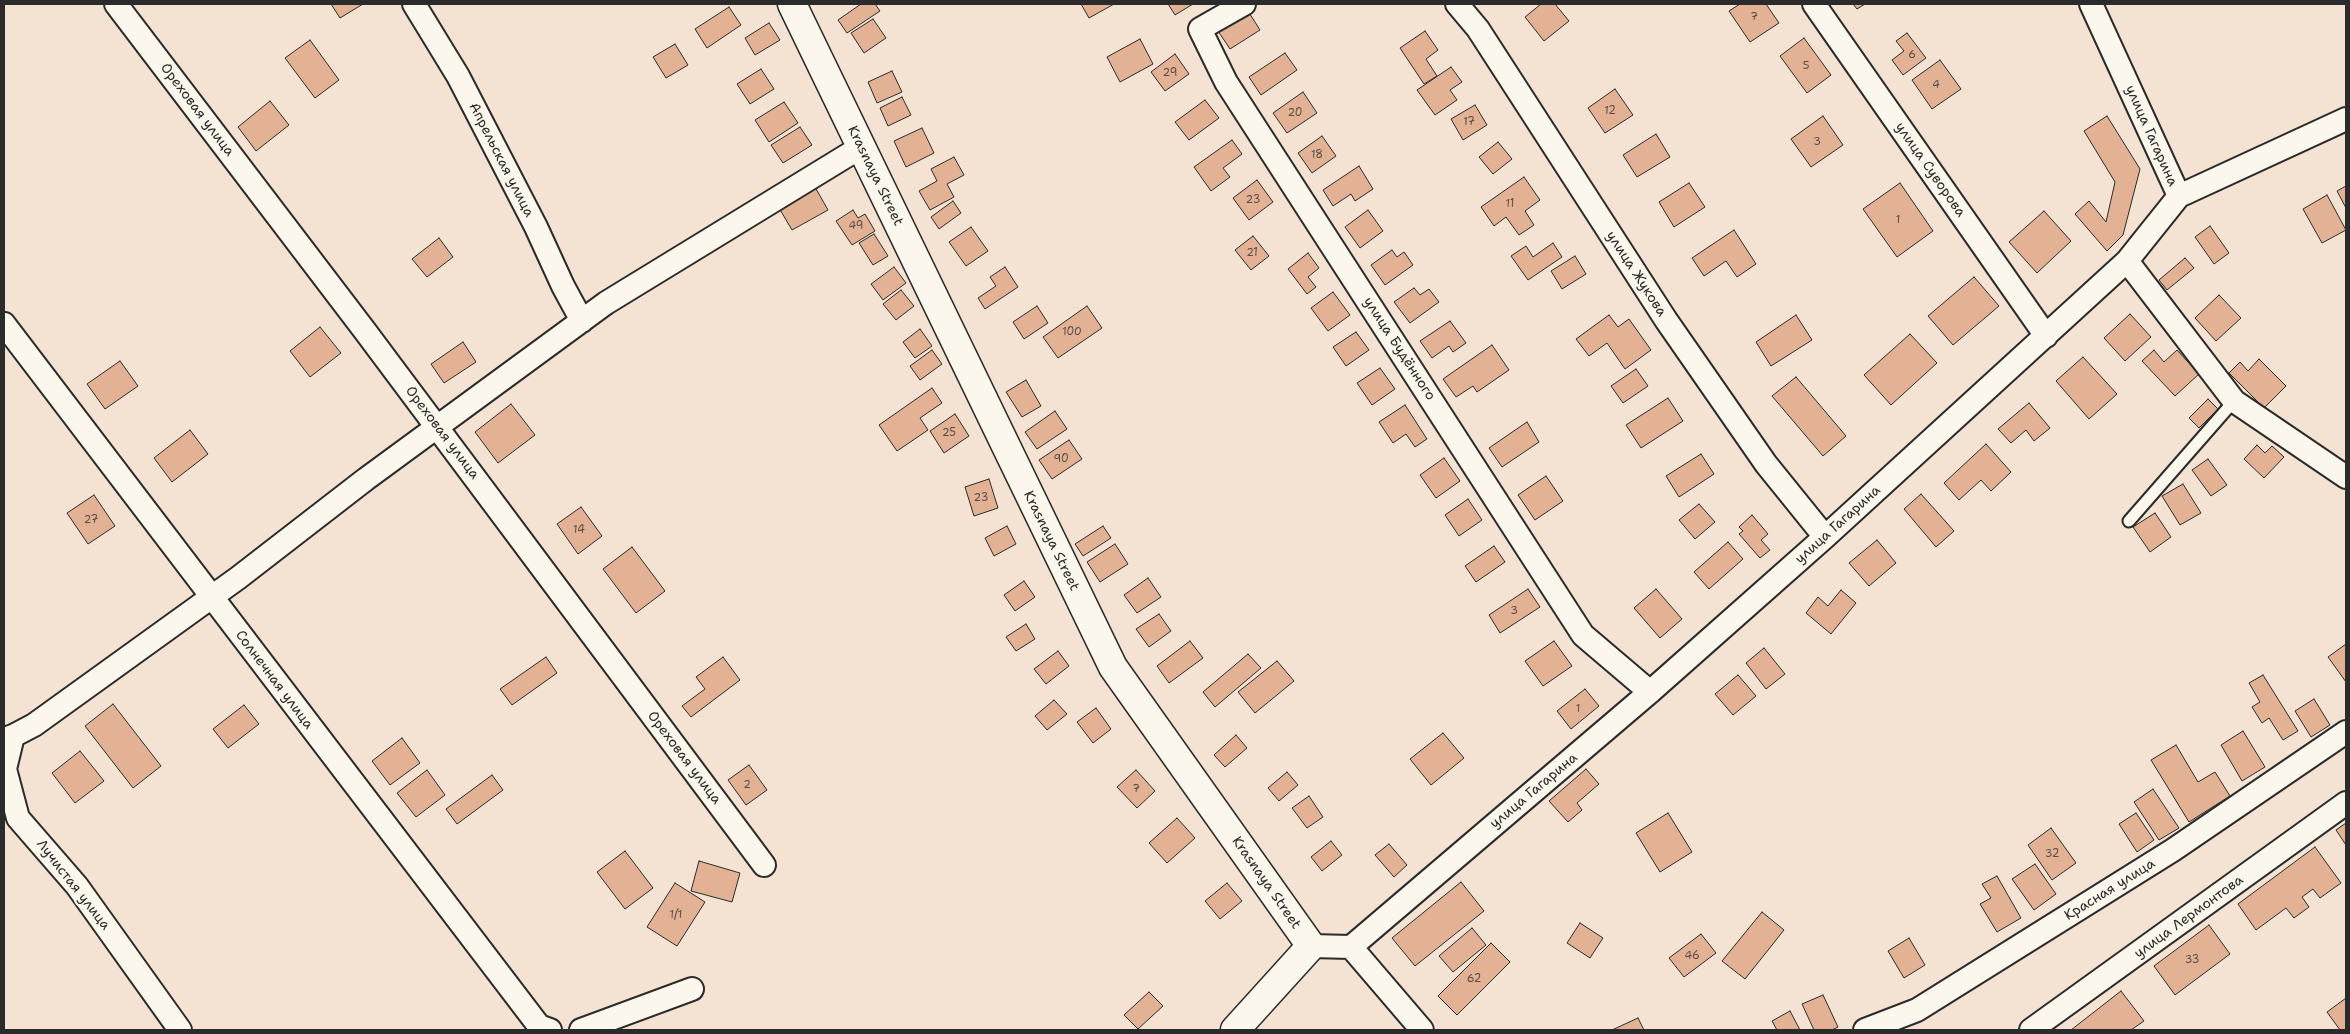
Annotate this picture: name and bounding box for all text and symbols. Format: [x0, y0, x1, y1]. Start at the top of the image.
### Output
house number: 7 [1750, 10, 1758, 24]
house number: 6 [1908, 48, 1916, 62]
house number: 5 [1803, 59, 1809, 73]
street label: Ореховая улица [156, 60, 238, 160]
house number: 29 [1163, 66, 1177, 80]
house number: 4 [1932, 78, 1940, 92]
street label: улица Гагарина [2121, 83, 2181, 189]
street label: Апрельская улица [465, 100, 537, 220]
house number: 12 [1604, 104, 1616, 118]
house number: 20 [1287, 106, 1303, 120]
house number: 17 [1463, 115, 1475, 129]
street label: улица Суворова [1891, 119, 1969, 221]
street label: Krasnaya Street [844, 123, 906, 229]
house number: 3 [1813, 135, 1821, 149]
house number: 18 [1311, 148, 1323, 162]
house number: 23 [1246, 193, 1260, 207]
house number: 11 [1506, 197, 1514, 211]
house number: 1 [1896, 213, 1900, 227]
house number: 49 [849, 219, 863, 233]
street label: улица Жукова [1602, 228, 1670, 320]
house number: 21 [1246, 246, 1258, 260]
street label: улица Будённого [1359, 294, 1439, 404]
house number: 100 [1062, 325, 1082, 339]
street label: Ореховая улица [401, 383, 483, 483]
house number: 25 [942, 426, 956, 440]
house number: 90 [1053, 452, 1069, 466]
street label: улица Гагарина [1792, 482, 1884, 568]
street label: Krasnaya Street [1020, 488, 1082, 594]
house number: 23 [974, 491, 988, 505]
house number: 27 [84, 513, 98, 527]
house number: 14 [573, 523, 585, 537]
house number: 3 [1510, 604, 1518, 618]
street label: Солнечная улица [231, 627, 317, 733]
house number: 1 [1576, 702, 1580, 716]
street label: Ореховая улица [643, 708, 725, 808]
street label: улица Гагарина [1487, 750, 1581, 832]
house number: 2 [743, 778, 751, 792]
house number: 7 [1132, 782, 1140, 796]
street label: Krasnaya Street [1228, 833, 1304, 933]
street label: Лучистая улица [32, 836, 114, 934]
house number: 32 [2045, 847, 2059, 861]
street label: Красная улица [2062, 855, 2158, 925]
street label: улица Лермонтова [2131, 872, 2247, 962]
house number: 1/1 [670, 908, 682, 922]
house number: 46 [1684, 949, 1700, 963]
house number: 33 [2185, 953, 2199, 967]
house number: 62 [1467, 972, 1481, 986]

